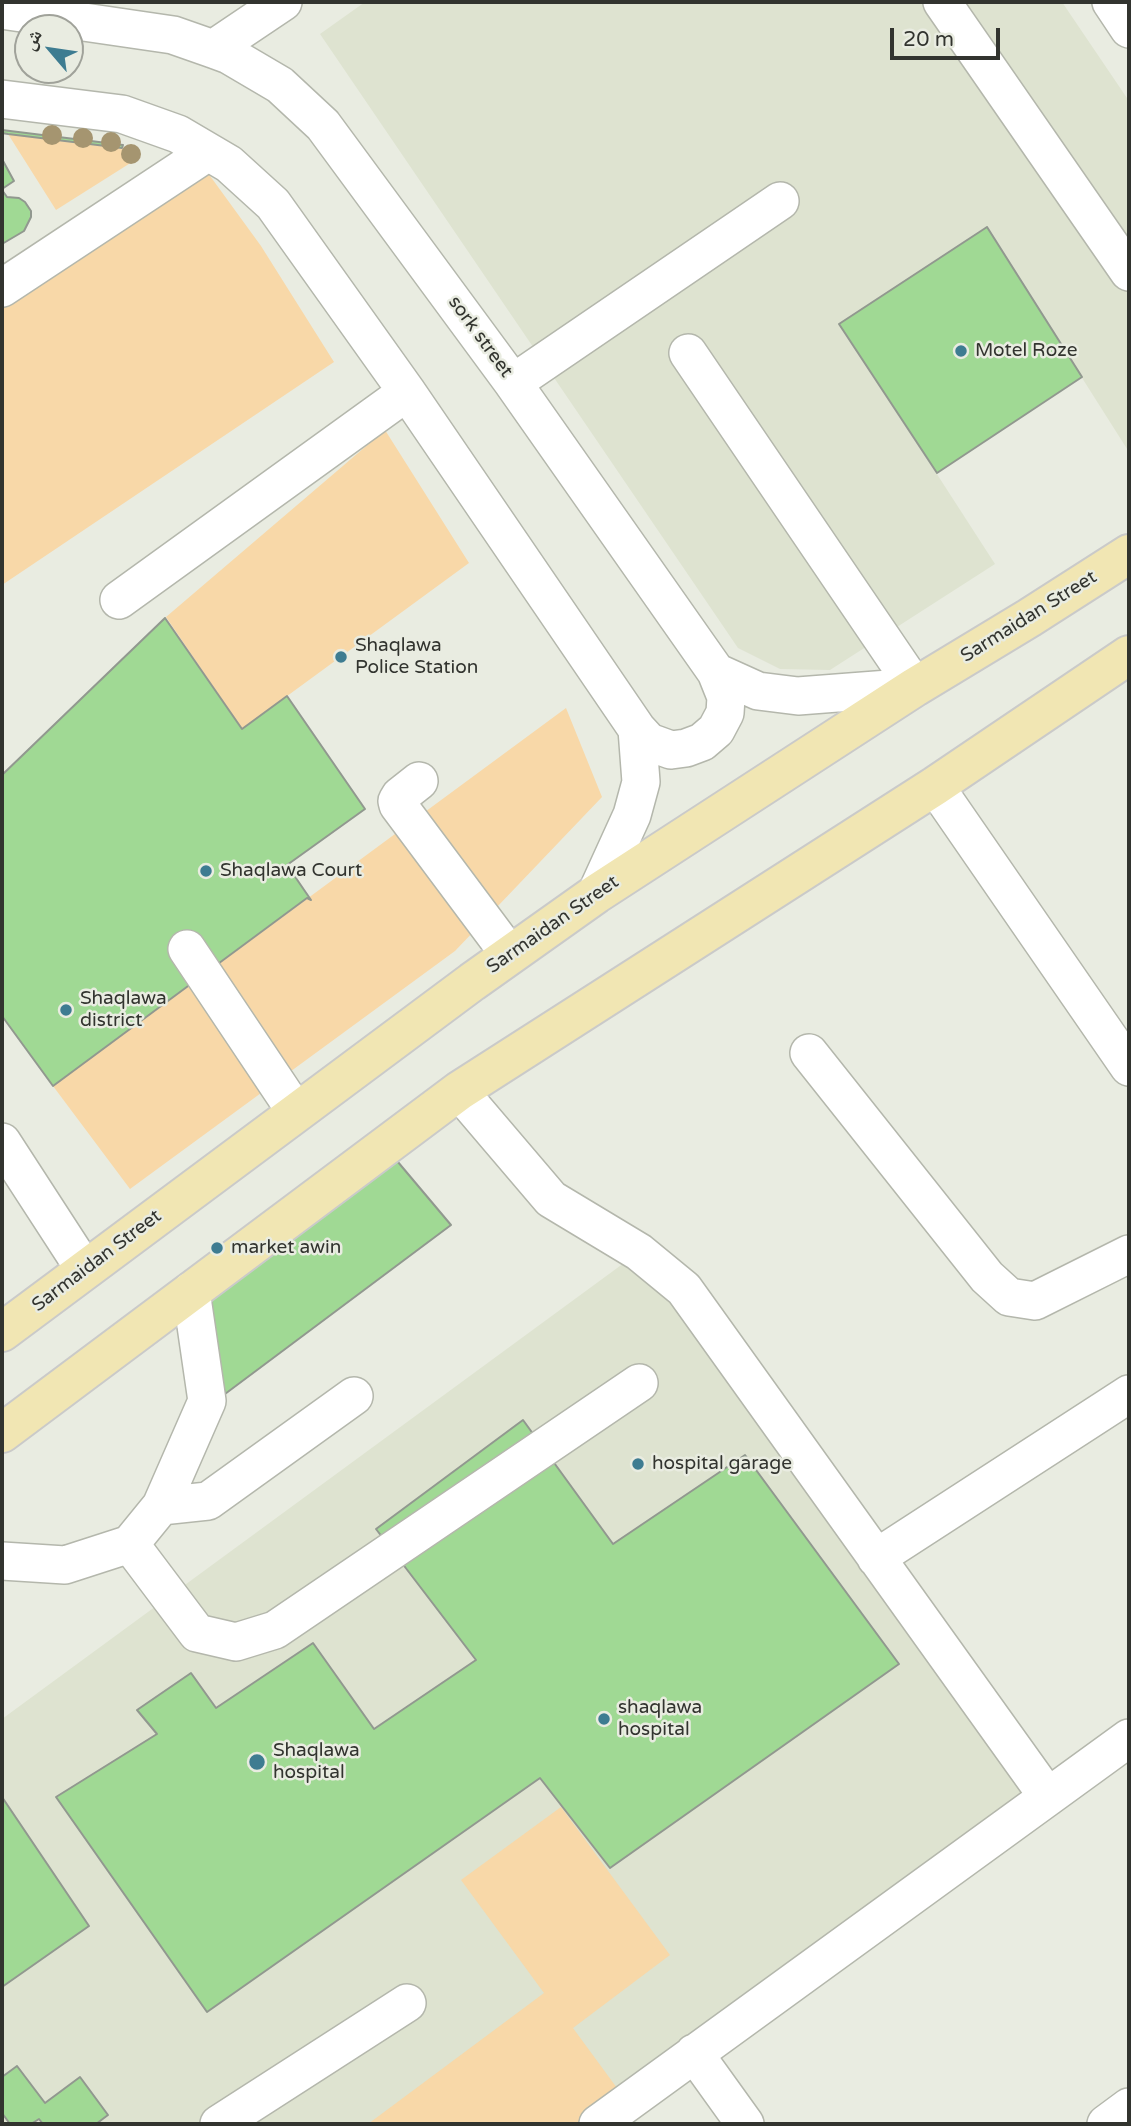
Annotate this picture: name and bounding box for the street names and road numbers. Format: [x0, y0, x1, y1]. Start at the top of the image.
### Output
street label: sork street [443, 292, 517, 382]
street label: Sarmaidan Street [957, 566, 1101, 668]
street label: Sarmaidan Street [483, 871, 623, 979]
street label: Sarmaidan Street [28, 1205, 166, 1317]

